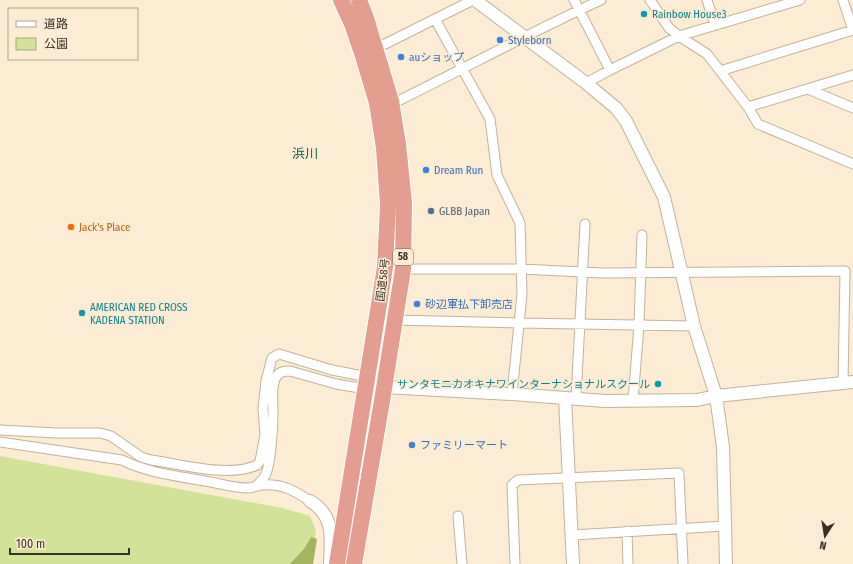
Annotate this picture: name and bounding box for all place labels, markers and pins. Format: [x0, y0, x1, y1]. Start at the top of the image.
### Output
place label: Rainbow House3 [652, 8, 726, 21]
marker: Rainbow House3 [639, 9, 649, 19]
place label: Styleborn [508, 34, 551, 47]
marker: Styleborn [495, 35, 505, 45]
place label: auショップ [409, 51, 464, 64]
marker: auショップ [396, 52, 406, 62]
place label: Dream Run [434, 164, 483, 177]
marker: Dream Run [421, 165, 431, 175]
place label: GLBB Japan [439, 205, 490, 218]
marker: GLBB Japan [426, 206, 436, 216]
place label: Jack's Place [79, 221, 130, 234]
marker: Jack's Place [66, 222, 76, 232]
place label: 砂辺軍払下卸売店 [425, 298, 513, 311]
marker: 砂辺軍払下卸売店 [412, 299, 422, 309]
place label: AMERICAN RED CROSS KADENA STATION [90, 301, 188, 327]
marker: AMERICAN RED CROSS KADENA STATION [77, 308, 87, 318]
place label: サンタモニカオキナワインターナショナルスクール [397, 378, 650, 391]
marker: サンタモニカオキナワインターナショナルスクール [653, 379, 663, 389]
place label: ファミリーマート [420, 439, 508, 452]
marker: ファミリーマート [407, 440, 417, 450]

